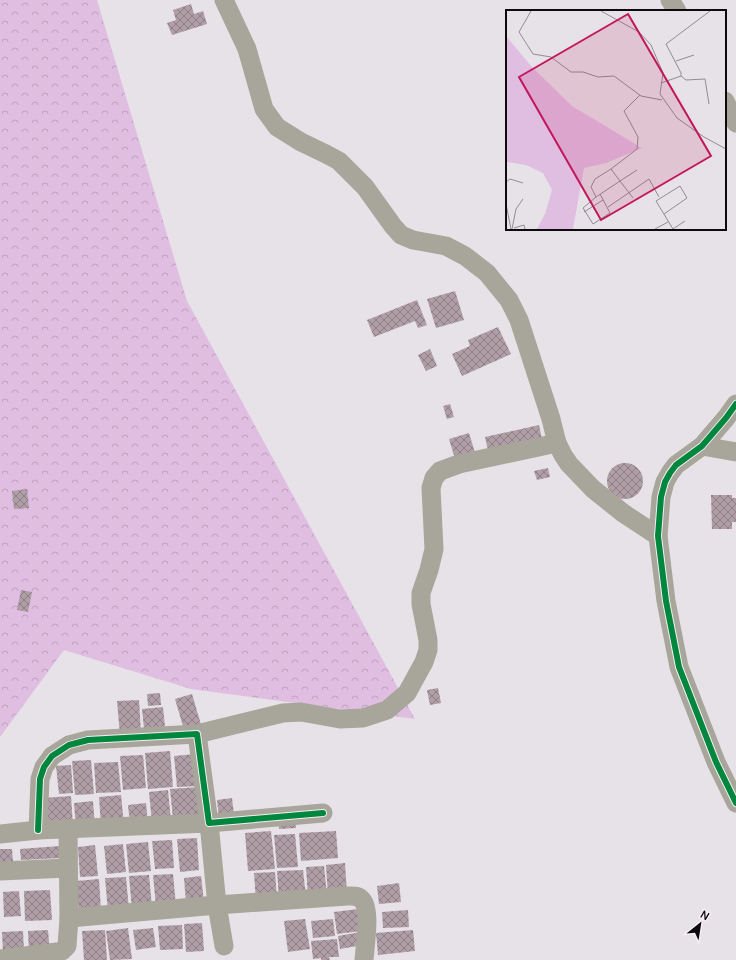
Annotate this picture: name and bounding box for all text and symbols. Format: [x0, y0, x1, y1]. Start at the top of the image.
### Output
inset map [506, 10, 726, 230]
north arrow [680, 904, 720, 944]
text: N [698, 906, 713, 923]

